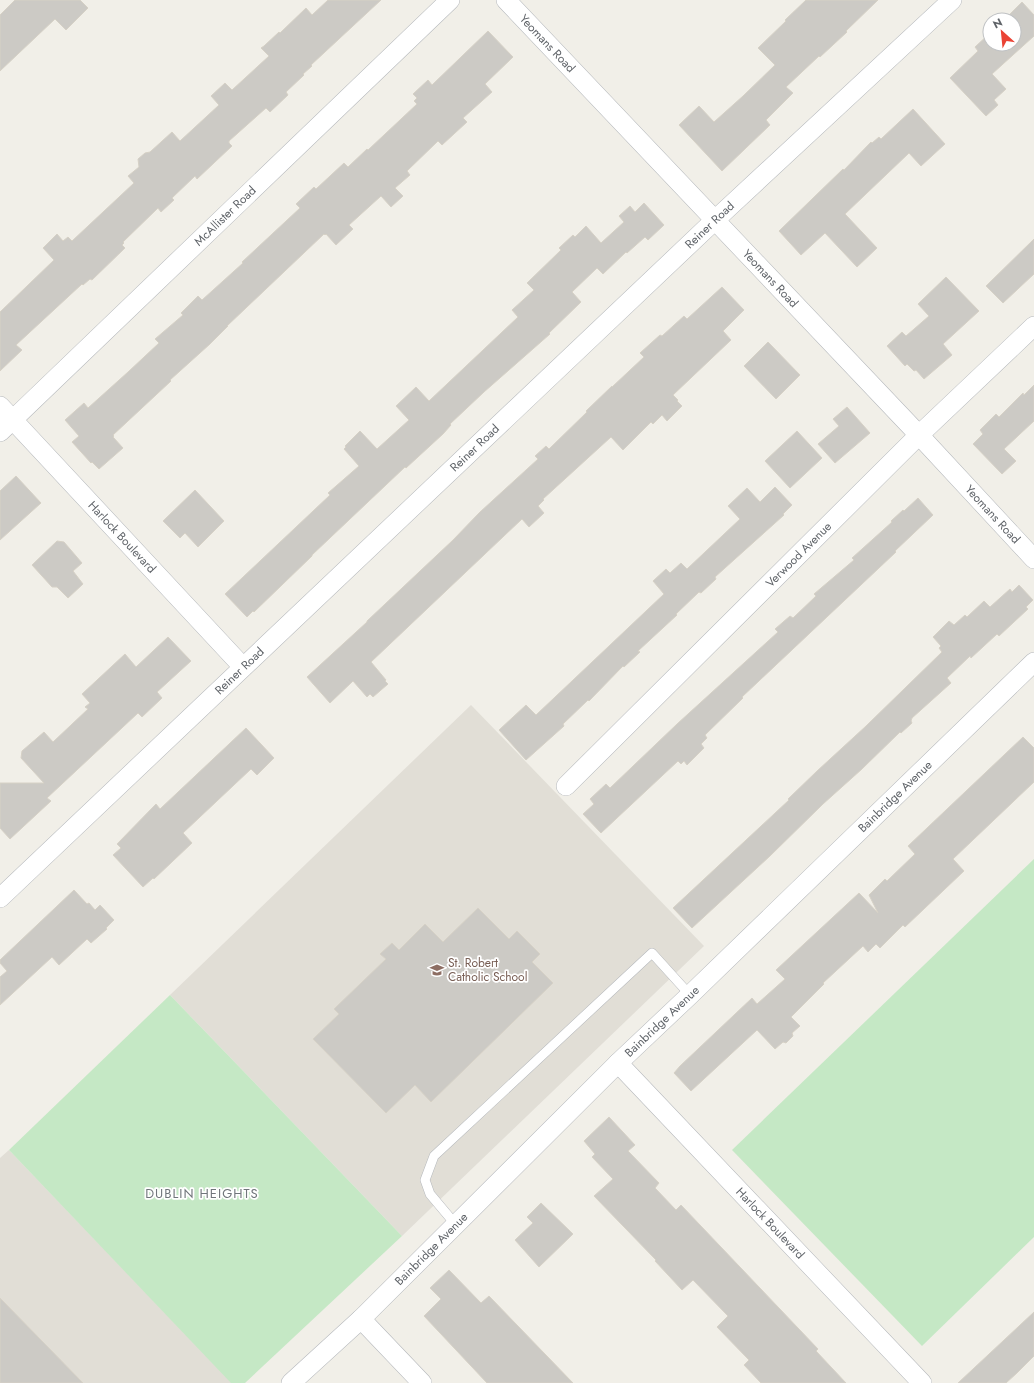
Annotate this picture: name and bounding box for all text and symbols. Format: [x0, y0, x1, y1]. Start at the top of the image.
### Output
street label: Yeomans Road [515, 10, 579, 77]
north arrow [982, 12, 1022, 52]
text: N [990, 14, 1005, 32]
street label: McAllister Road [190, 182, 260, 250]
street label: Reiner Road [681, 197, 739, 253]
street label: Yeomans Road [738, 245, 802, 312]
street label: Reiner Road [446, 420, 503, 476]
street label: Yeomans Road [961, 481, 1024, 548]
street label: Harlock Boulevard [84, 497, 160, 577]
street label: Verwood Avenue [762, 518, 836, 592]
street label: Reiner Road [211, 643, 268, 699]
street label: Bainbridge Avenue [854, 756, 936, 837]
place label: St. Robert Catholic School [448, 954, 527, 986]
school or university icon: St. Robert Catholic School [429, 962, 445, 978]
street label: Bainbridge Avenue [620, 982, 703, 1061]
street label: Harlock Boulevard [732, 1183, 809, 1263]
district label: DUBLIN HEIGHTS [145, 1184, 259, 1203]
street label: Bainbridge Avenue [391, 1208, 472, 1290]

